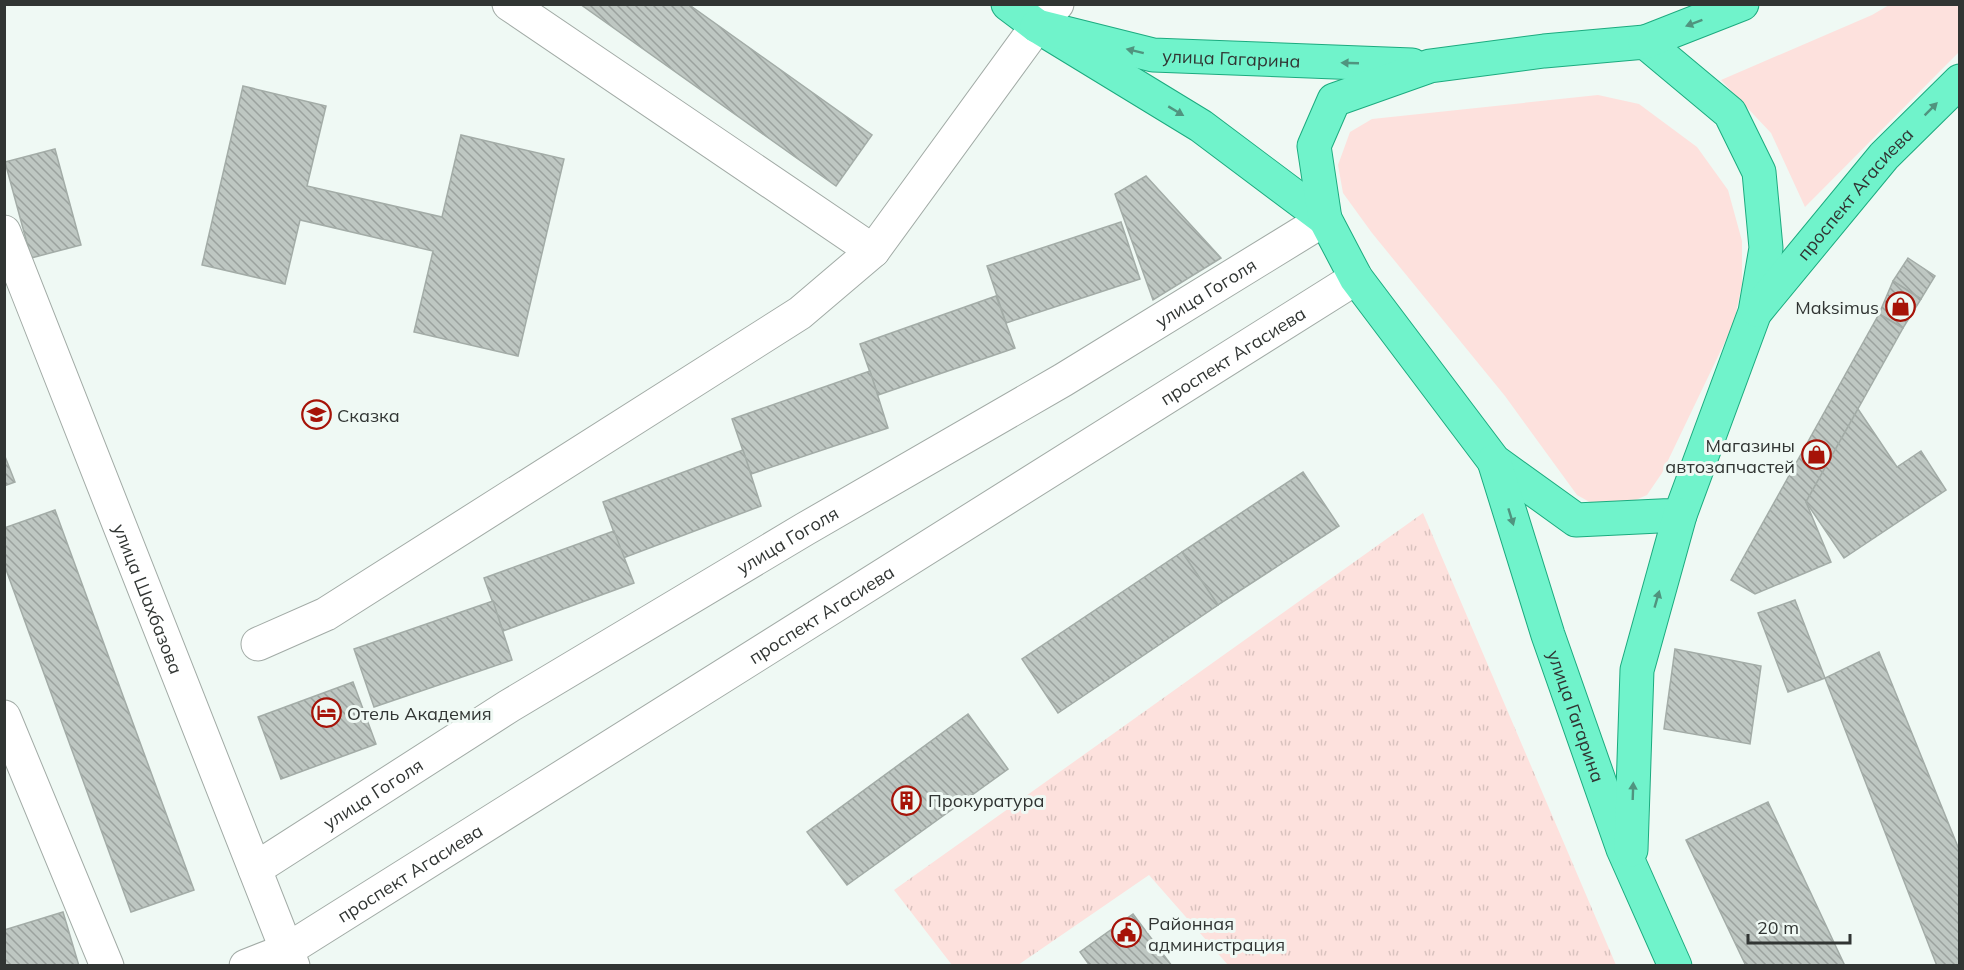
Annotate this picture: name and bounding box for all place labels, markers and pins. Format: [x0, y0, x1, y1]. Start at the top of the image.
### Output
shop icon: Maksimus [1884, 291, 1916, 323]
place label: Maksimus [1795, 296, 1879, 319]
school or university icon: Сказка [300, 399, 332, 431]
place label: Сказка [337, 404, 400, 427]
place label: Магазины автозапчастей [1665, 434, 1795, 478]
shop icon: Магазины автозапчастей [1800, 439, 1832, 471]
hotel icon: Отель Академия [310, 697, 342, 729]
place label: Отель Академия [347, 702, 492, 725]
building icon: Прокуратура [891, 784, 923, 816]
place label: Прокуратура [928, 789, 1045, 812]
place label: Районная администрация [1148, 912, 1285, 956]
public building icon: Районная администрация [1111, 917, 1143, 949]

